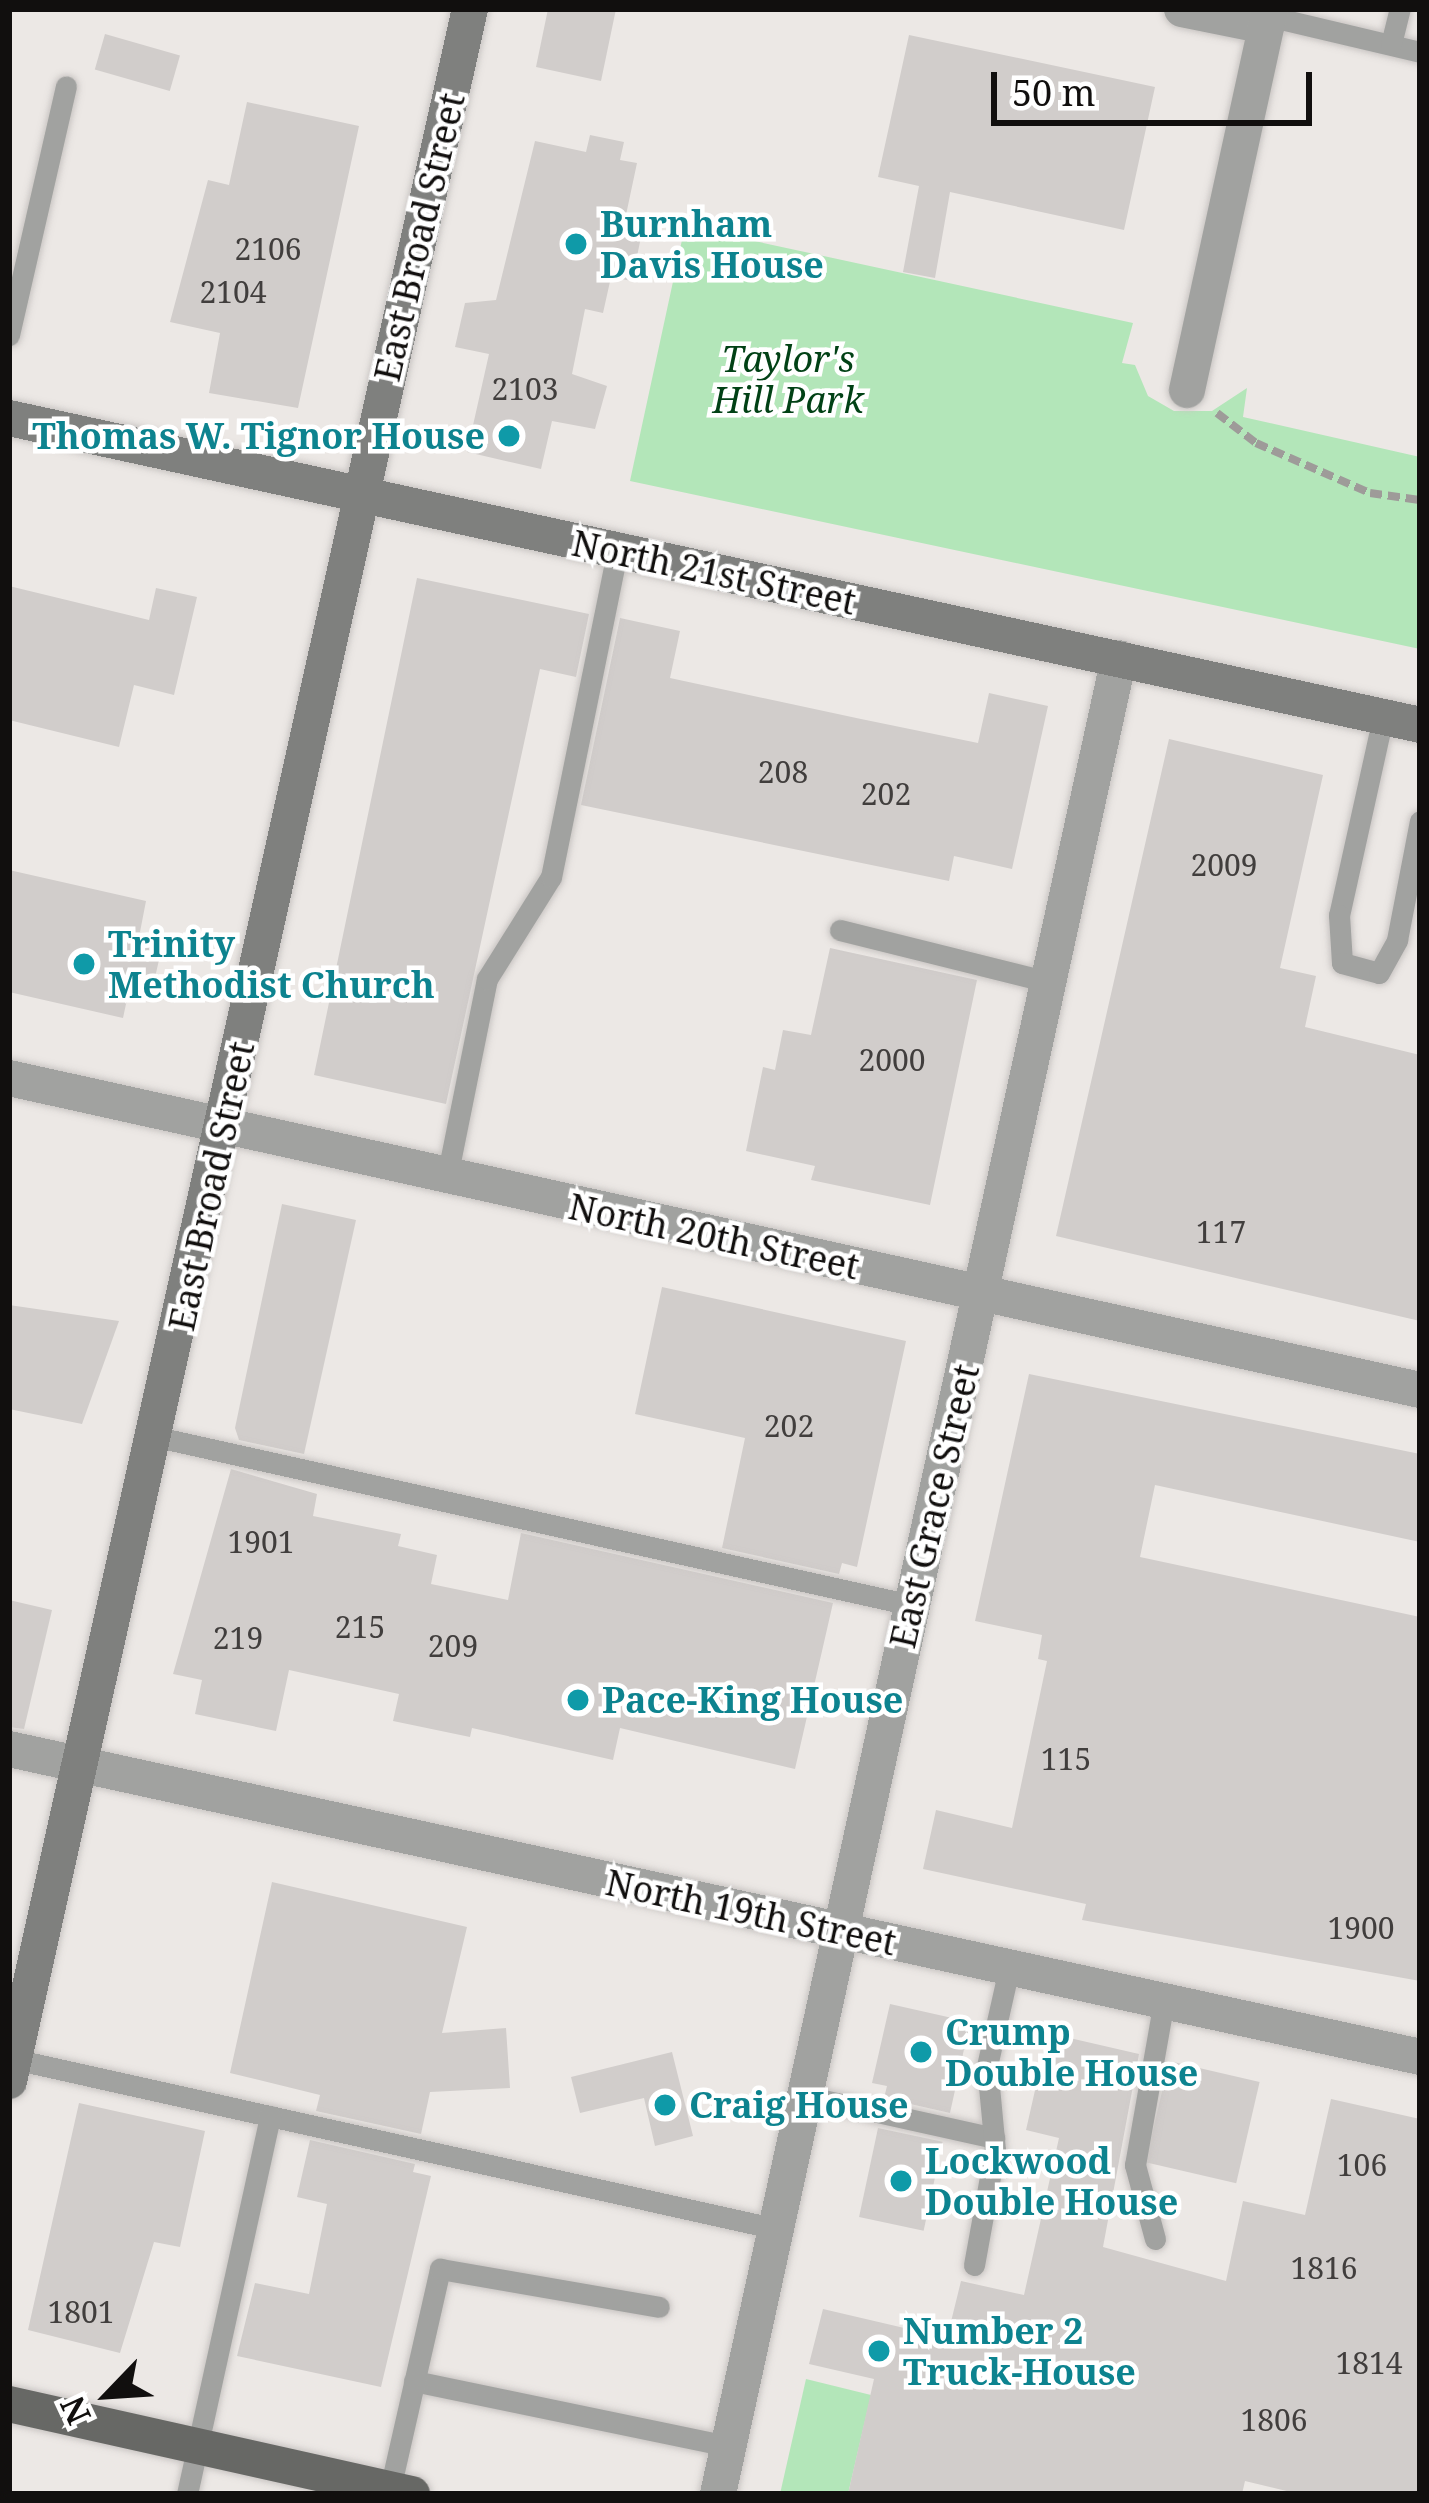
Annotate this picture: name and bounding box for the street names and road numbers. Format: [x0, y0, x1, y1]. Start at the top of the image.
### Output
street label: East Broad Street [365, 89, 473, 385]
street label: North 21st Street [568, 521, 860, 623]
street label: East Broad Street [159, 1038, 263, 1334]
street label: North 20th Street [565, 1184, 863, 1288]
street label: East Grace Street [880, 1360, 988, 1652]
street label: North 19th Street [602, 1860, 900, 1964]

